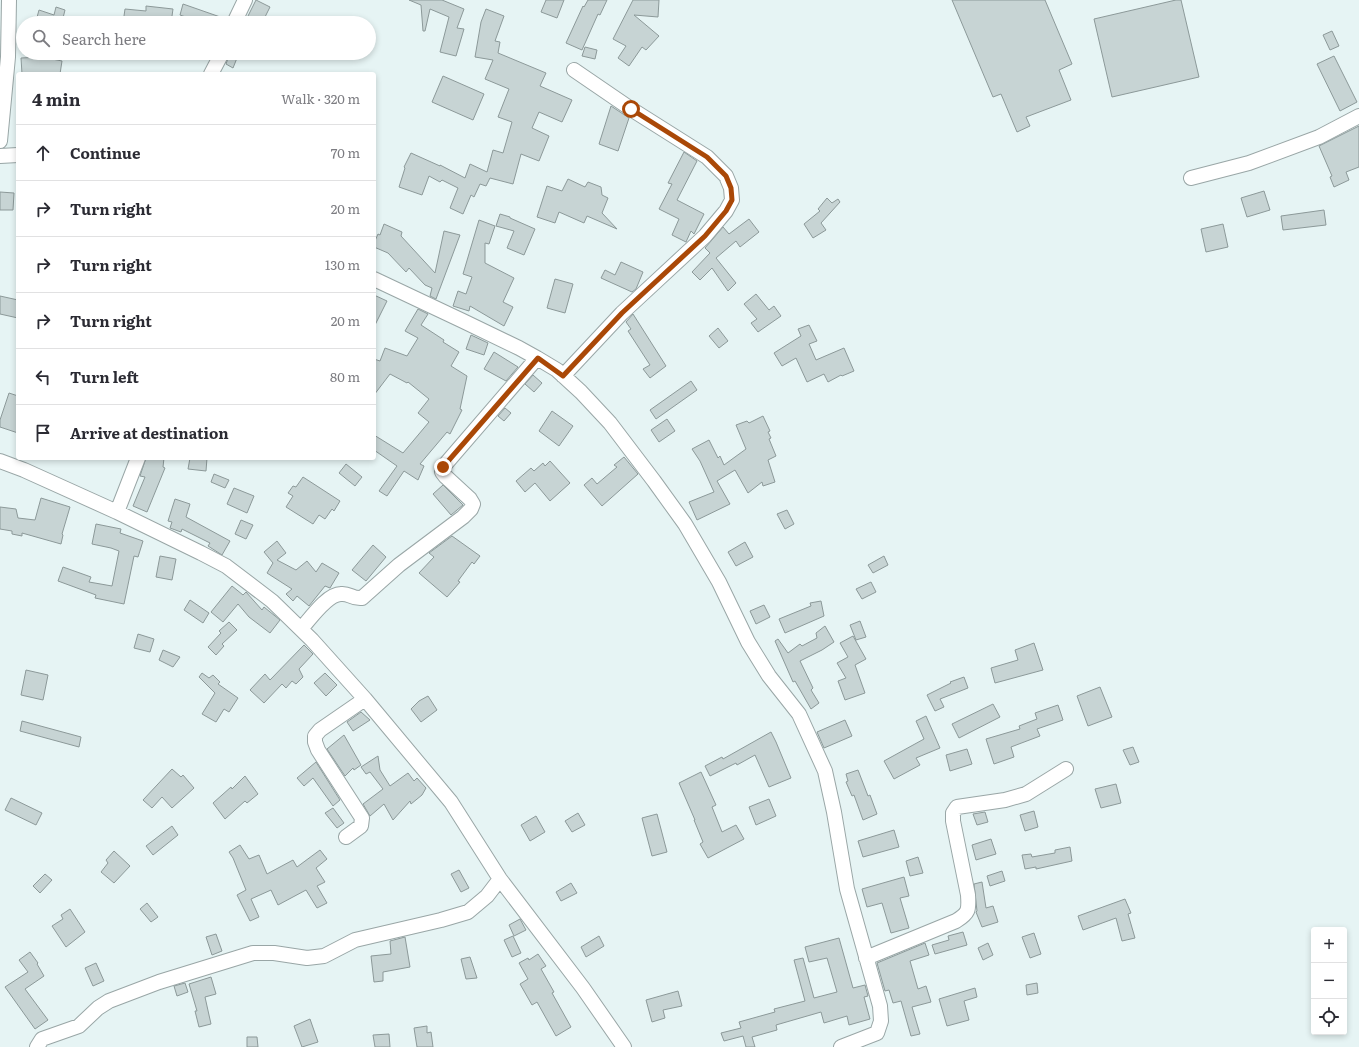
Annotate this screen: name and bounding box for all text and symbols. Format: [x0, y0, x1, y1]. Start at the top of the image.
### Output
search box [16, 16, 376, 60]
icon: search [30, 27, 52, 49]
text: Search here [62, 27, 146, 50]
text: 4 min [32, 86, 81, 111]
text: Walk · 320 m [281, 89, 360, 108]
route start [622, 100, 640, 118]
text: Continue [70, 141, 140, 164]
icon: ahead [32, 142, 54, 164]
text: 70 m [331, 143, 360, 162]
text: Turn right [70, 197, 152, 220]
icon: right [32, 198, 54, 220]
text: 20 m [331, 199, 360, 218]
text: Turn right [70, 253, 152, 276]
icon: right [32, 254, 54, 276]
text: 130 m [325, 255, 360, 274]
text: Turn right [70, 309, 152, 332]
icon: right [32, 310, 54, 332]
text: 20 m [331, 311, 360, 330]
text: Turn left [70, 365, 139, 388]
icon: left [32, 366, 54, 388]
text: 80 m [330, 367, 360, 386]
text: Arrive at destination [70, 421, 229, 444]
icon: arrive [32, 422, 54, 444]
route end [434, 458, 452, 476]
map controls [1311, 927, 1347, 1035]
button: + [1311, 927, 1347, 963]
button: − [1311, 963, 1347, 999]
button: locate [1311, 999, 1347, 1035]

